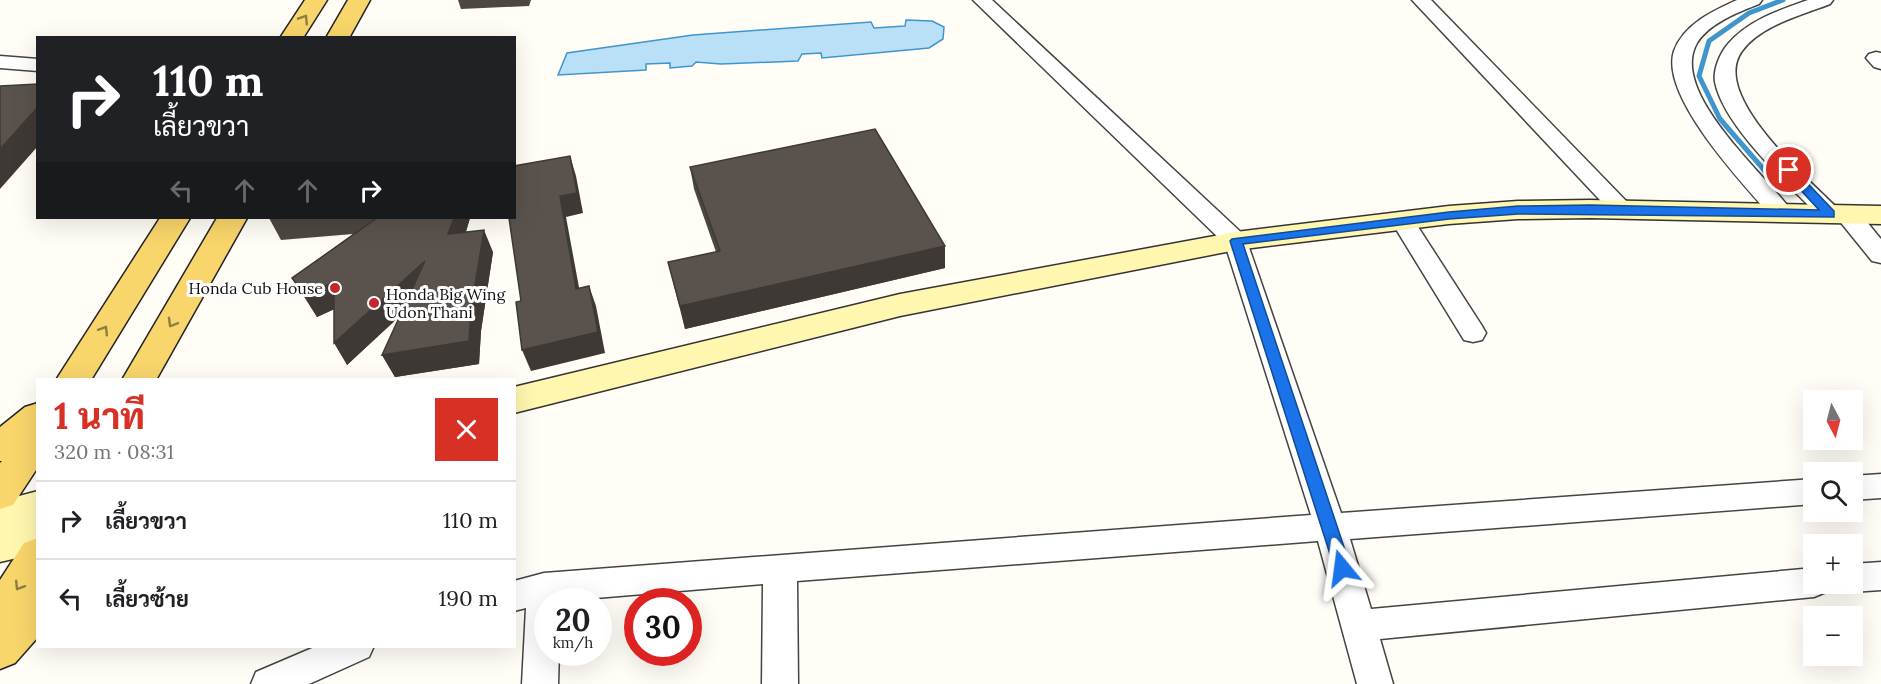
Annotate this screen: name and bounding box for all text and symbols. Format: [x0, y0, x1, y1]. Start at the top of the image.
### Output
one-way arrow [296, 15, 308, 25]
text: 110 m [153, 54, 264, 108]
icon: right [54, 60, 132, 138]
text: เลี้ยวขวา [153, 109, 249, 143]
pin [1763, 144, 1814, 195]
icon: arrive [1772, 153, 1805, 186]
icon: left [165, 174, 198, 207]
icon: ahead [228, 174, 261, 207]
icon: ahead [291, 174, 324, 207]
icon: right [354, 174, 387, 207]
place label: Honda Cub House [188, 278, 323, 298]
marker: Honda Cub House [328, 281, 342, 295]
place label: Honda Big Wing Udon Thani [386, 284, 506, 322]
marker: Honda Big Wing Udon Thani [367, 296, 381, 310]
one-way arrow [167, 317, 179, 327]
one-way arrow [97, 326, 109, 336]
north arrow [1803, 390, 1863, 450]
map controls [1803, 390, 1863, 666]
text: 1 นาที [54, 393, 145, 439]
button: close [435, 398, 498, 461]
text: 320 m · 08:31 [54, 439, 174, 464]
button: search [1803, 462, 1863, 522]
icon: right [54, 504, 87, 537]
text: 110 m [443, 506, 498, 534]
text: เลี้ยวขวา [105, 507, 187, 535]
button: + [1803, 534, 1863, 594]
position arrow [1310, 536, 1374, 600]
one-way arrow [14, 580, 26, 590]
icon: left [54, 582, 87, 615]
text: 190 m [438, 584, 498, 612]
text: เลี้ยวซ้าย [105, 585, 189, 613]
speed limit sign: 30 [624, 588, 702, 666]
text: 20 [555, 601, 591, 639]
button: − [1803, 606, 1863, 666]
text: km/h [553, 633, 593, 652]

